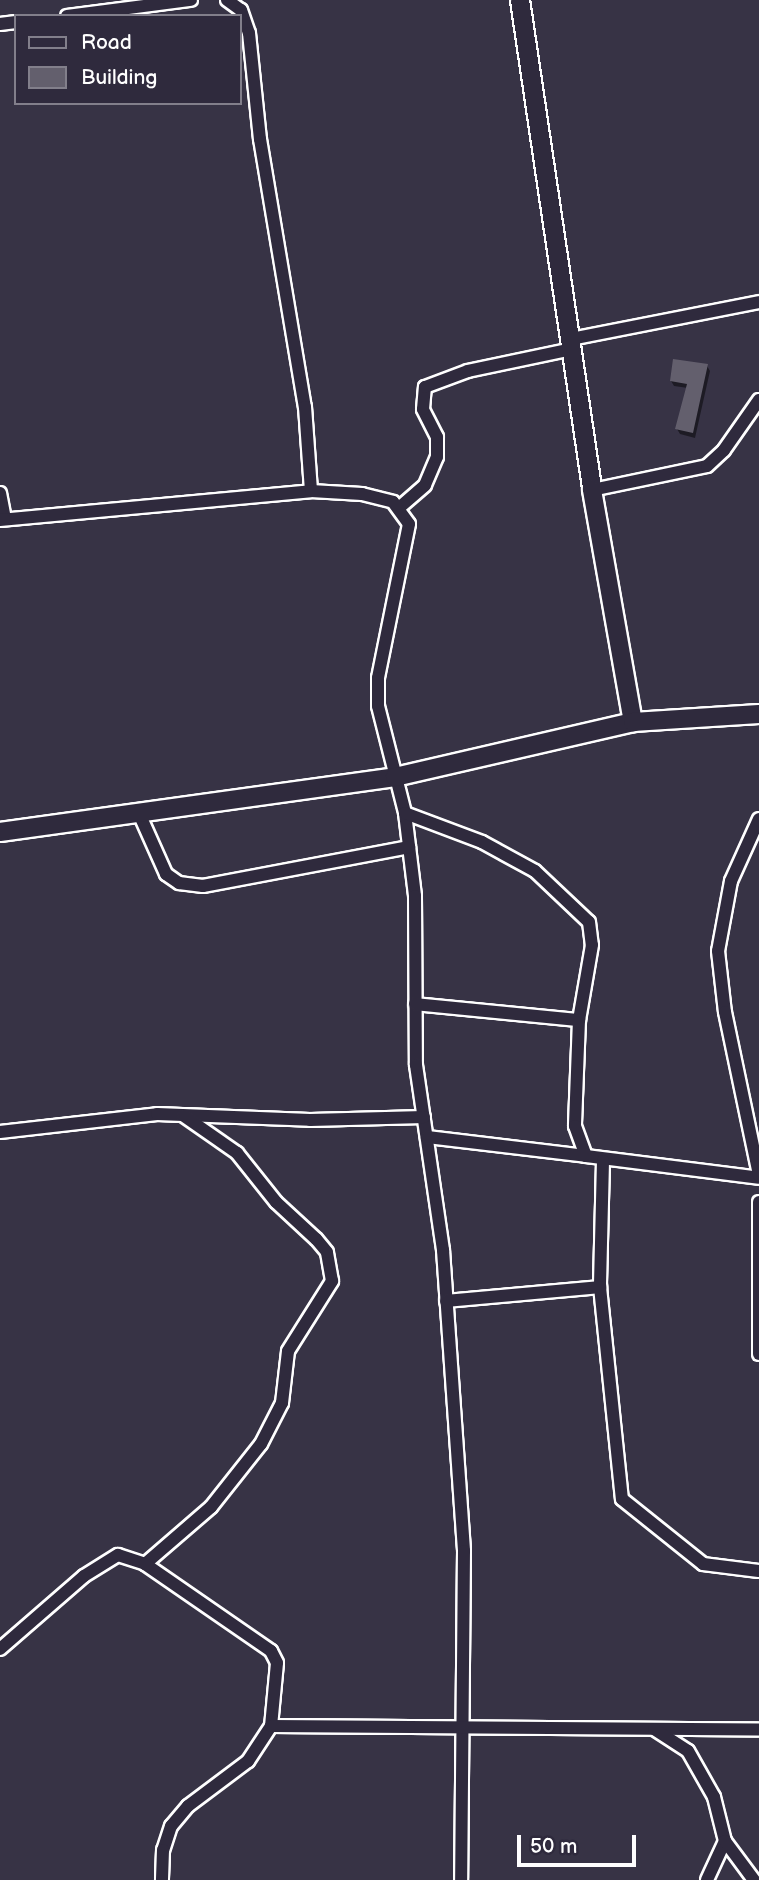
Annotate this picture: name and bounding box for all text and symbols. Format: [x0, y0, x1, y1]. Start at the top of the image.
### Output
legend [14, 14, 242, 105]
text: Road [81, 30, 132, 55]
text: Building [81, 65, 157, 90]
scale bar [521, 1820, 640, 1864]
text: 50 m [530, 1834, 577, 1859]

